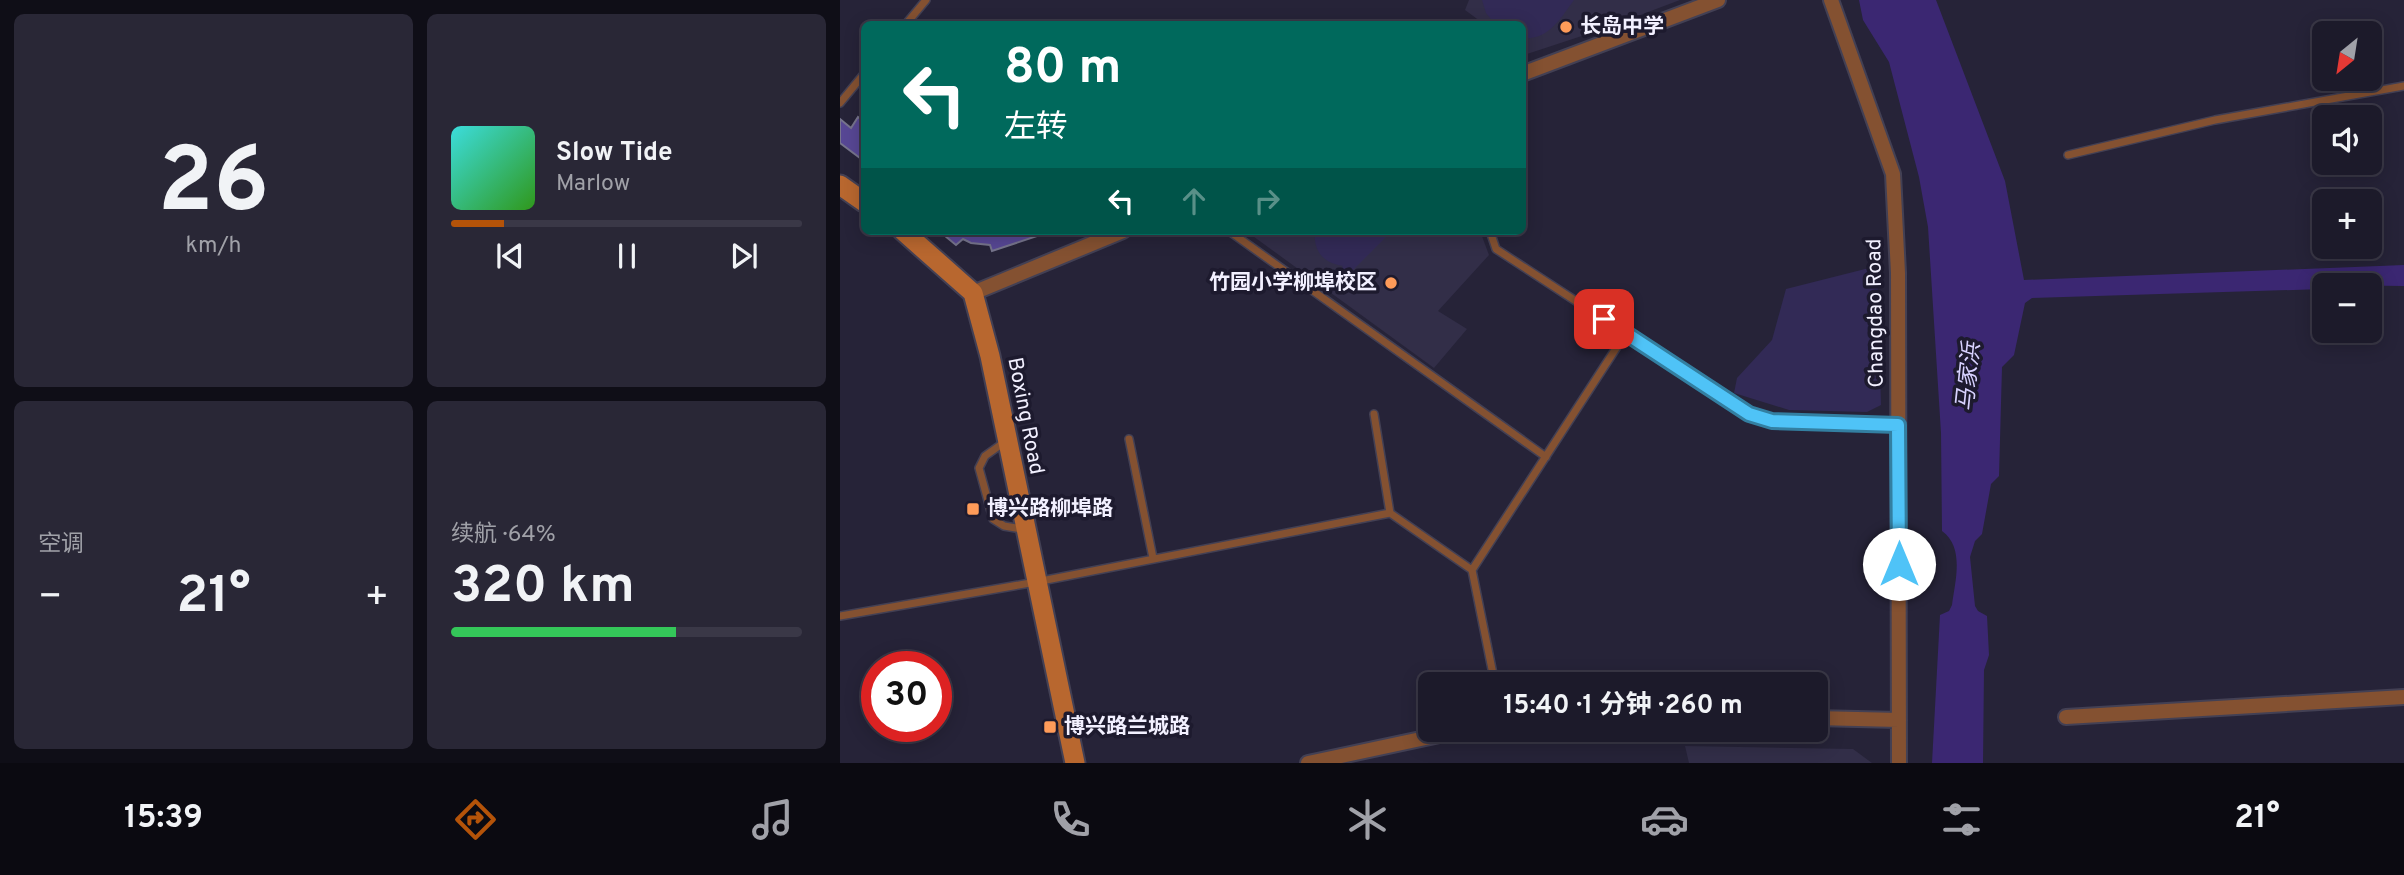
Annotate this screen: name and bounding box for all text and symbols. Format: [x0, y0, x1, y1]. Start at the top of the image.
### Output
place label: 长岛中学 [1580, 14, 1664, 41]
marker: 长岛中学 [1558, 19, 1574, 35]
north arrow [2312, 21, 2382, 91]
map controls [2312, 21, 2382, 343]
text: 80 m [1004, 39, 1121, 101]
icon: left [889, 49, 980, 140]
button: sound [2312, 105, 2382, 175]
text: 左转 [1004, 109, 1068, 149]
text: 26 [158, 129, 269, 244]
text: Slow Tide [556, 137, 673, 170]
text: Marlow [556, 170, 630, 199]
icon: left [1102, 182, 1140, 220]
icon: ahead [1175, 182, 1213, 220]
icon: right [1248, 182, 1286, 220]
button: + [2312, 189, 2382, 259]
text: km/h [186, 232, 241, 261]
icon: previous [491, 237, 529, 275]
icon: pause [608, 237, 646, 275]
icon: next [725, 237, 763, 275]
street label: Changdao Road [1861, 238, 1891, 388]
place label: 竹园小学柳埠校区 [1209, 270, 1377, 297]
button: − [2312, 273, 2382, 343]
marker: 竹园小学柳埠校区 [1383, 275, 1399, 291]
pin [1574, 289, 1634, 349]
icon: arrive [1585, 300, 1623, 338]
water label: 马家浜 [1952, 339, 1988, 413]
street label: Boxing Road [1000, 355, 1050, 477]
place label: 博兴路柳埠路 [987, 496, 1113, 523]
marker: 博兴路柳埠路 [965, 501, 981, 517]
text: 续航 · 64% [451, 521, 556, 550]
position arrow [1862, 527, 1936, 601]
text: 空调 [38, 531, 84, 560]
text: 320 km [451, 555, 635, 621]
text: 21° [176, 565, 251, 631]
text: − [38, 574, 63, 623]
text: + [364, 574, 389, 623]
speed limit sign: 30 [861, 651, 952, 742]
text: 15:40 · 1 分钟 · 260 m [1503, 690, 1743, 723]
place label: 博兴路兰城路 [1064, 714, 1190, 741]
marker: 博兴路兰城路 [1042, 719, 1058, 735]
icon: directions [451, 795, 500, 844]
icon: music [748, 795, 797, 844]
icon: phone [1046, 795, 1095, 844]
icon: climate [1343, 795, 1392, 844]
icon: car [1640, 795, 1689, 844]
icon: filters [1937, 795, 1986, 844]
text: 15:39 [124, 799, 203, 839]
text: 21° [2234, 799, 2280, 839]

